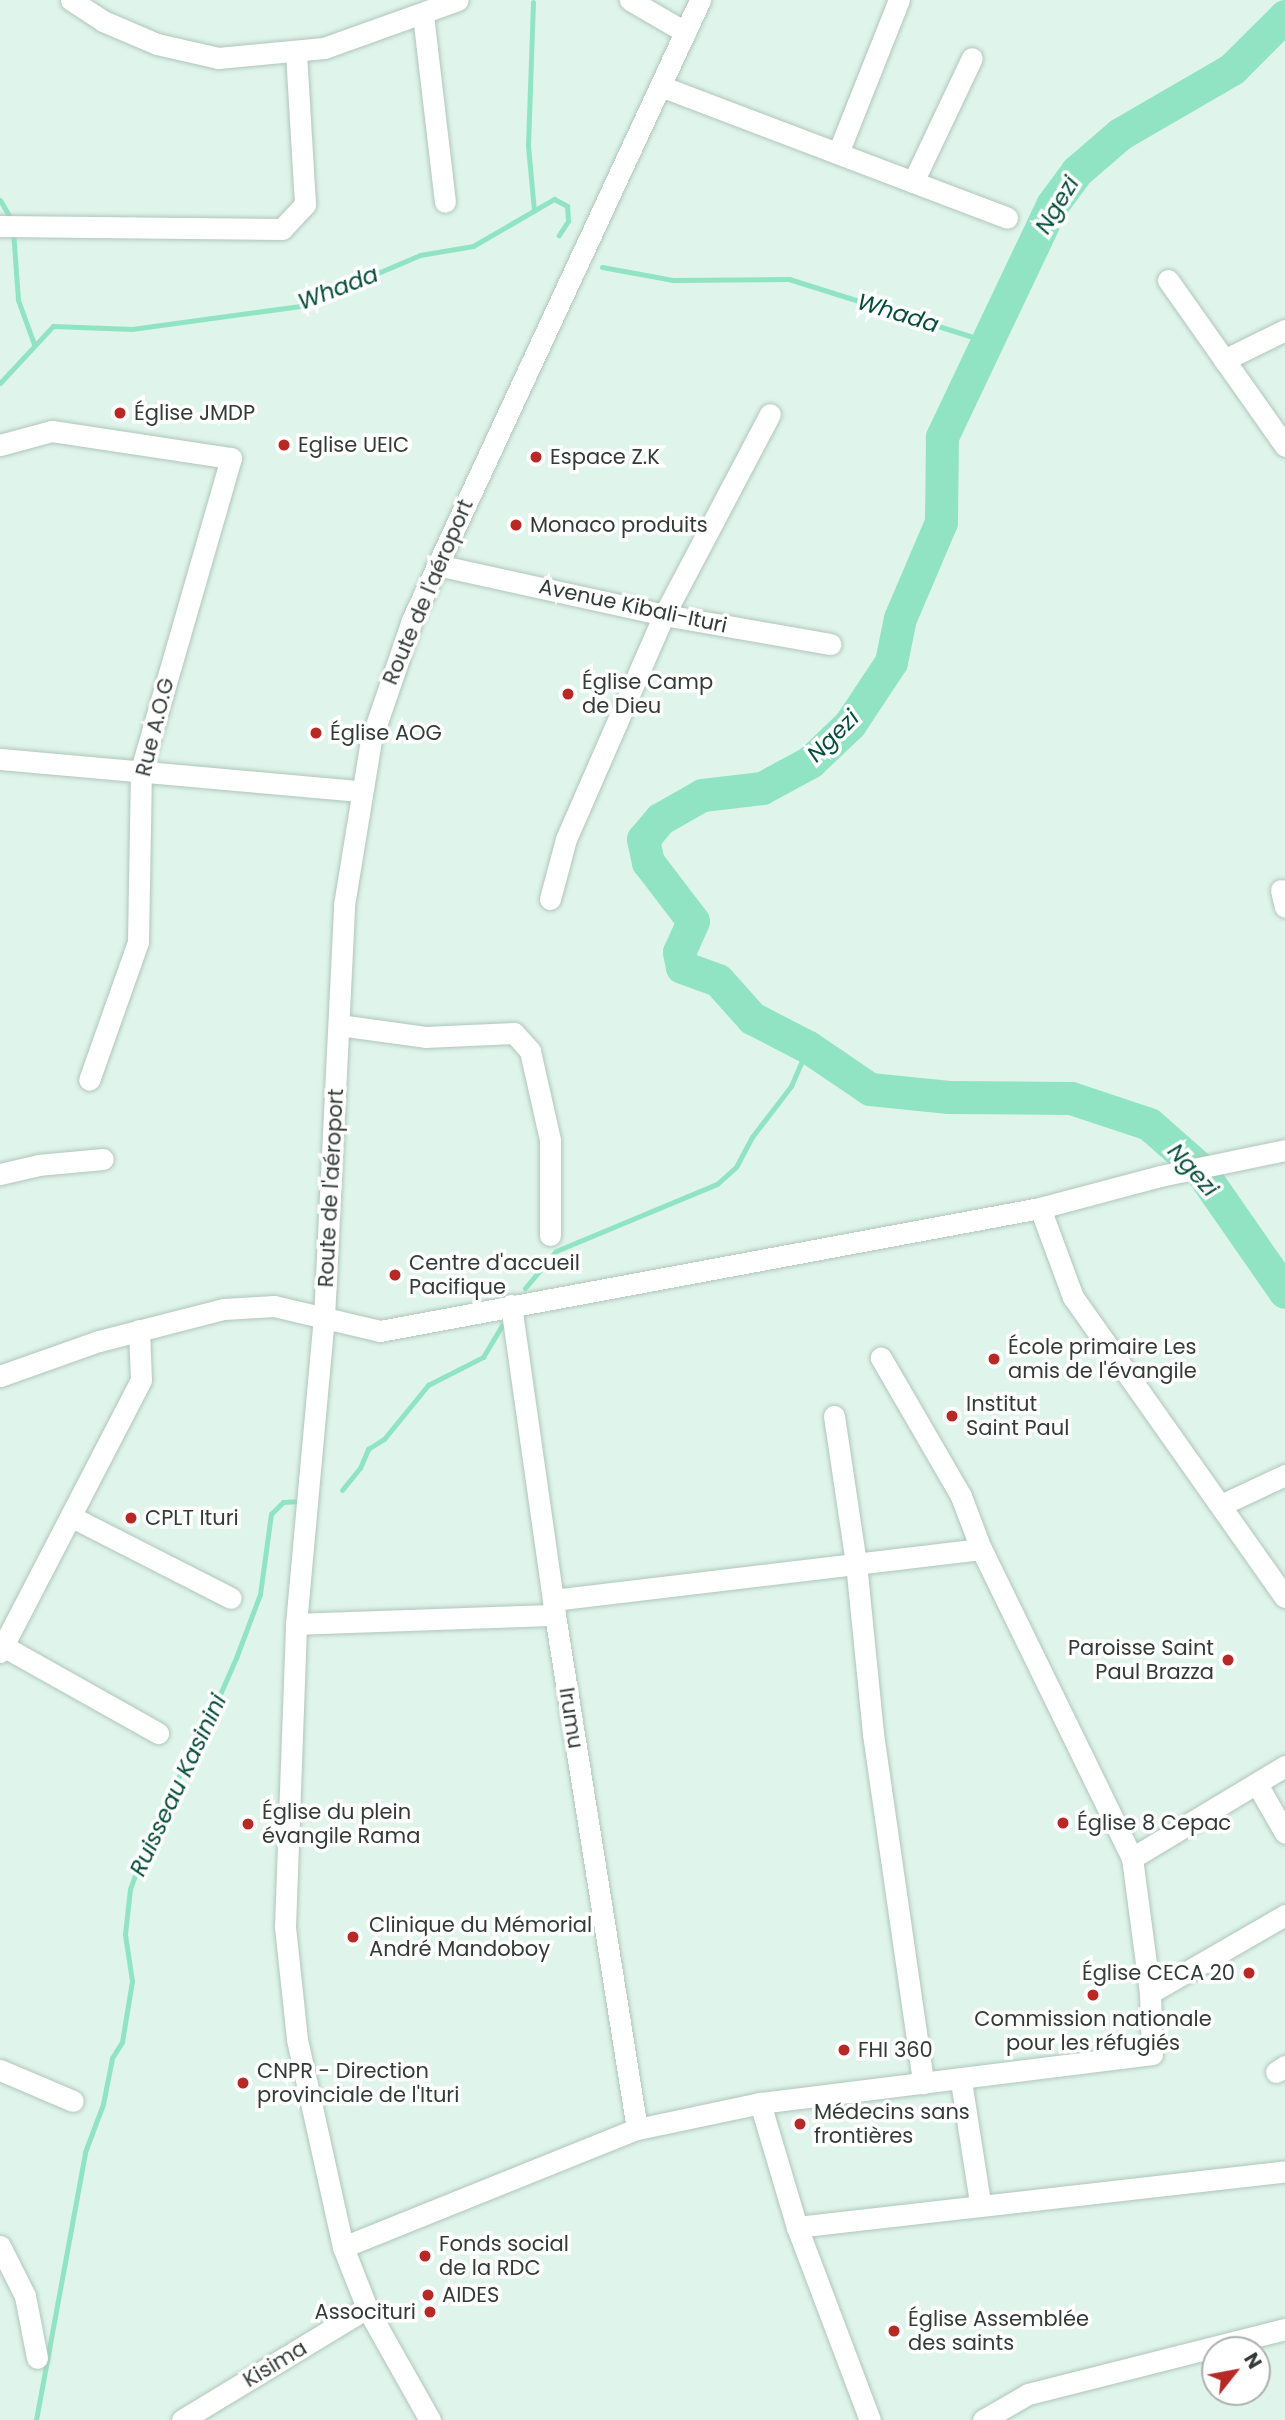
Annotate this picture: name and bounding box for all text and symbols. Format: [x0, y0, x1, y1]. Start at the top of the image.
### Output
water label: Ngezi [1029, 171, 1085, 239]
water label: Whada [294, 260, 382, 316]
water label: Whada [854, 288, 942, 338]
place label: Église JMDP [134, 400, 255, 426]
marker: Église JMDP [112, 405, 128, 421]
place label: Eglise UEIC [298, 432, 409, 458]
marker: Eglise UEIC [276, 437, 292, 453]
place label: Espace Z.K [550, 444, 660, 470]
marker: Espace Z.K [528, 449, 544, 465]
street label: Route de l'aéroport [378, 496, 478, 688]
place label: Monaco produits [530, 512, 708, 538]
marker: Monaco produits [508, 517, 524, 533]
street label: Avenue Kibali-Ituri [537, 574, 729, 638]
place label: Église Camp de Dieu [582, 669, 713, 719]
street label: Rue A.O.G [131, 675, 179, 779]
marker: Église Camp de Dieu [560, 686, 576, 702]
water label: Ngezi [801, 704, 865, 768]
place label: Église AOG [330, 720, 442, 746]
marker: Église AOG [308, 725, 324, 741]
street label: Route de l'aéroport [313, 1088, 349, 1288]
water label: Ngezi [1162, 1138, 1224, 1202]
place label: Centre d'accueil Pacifique [409, 1250, 580, 1300]
marker: Centre d'accueil Pacifique [387, 1267, 403, 1283]
place label: École primaire Les amis de l'évangile [1008, 1334, 1197, 1384]
marker: École primaire Les amis de l'évangile [986, 1351, 1002, 1367]
place label: Institut Saint Paul [966, 1391, 1069, 1441]
marker: Institut Saint Paul [944, 1408, 960, 1424]
place label: CPLT Ituri [145, 1505, 239, 1531]
marker: CPLT Ituri [123, 1510, 139, 1526]
place label: Paroisse Saint Paul Brazza [1068, 1635, 1214, 1685]
marker: Paroisse Saint Paul Brazza [1220, 1652, 1236, 1668]
street label: Irumu [554, 1686, 588, 1750]
water label: Ruisseau Kasinini [124, 1690, 232, 1880]
place label: Église du plein évangile Rama [262, 1799, 420, 1849]
place label: Église 8 Cepac [1077, 1810, 1231, 1836]
marker: Église 8 Cepac [1055, 1815, 1071, 1831]
marker: Église du plein évangile Rama [240, 1816, 256, 1832]
place label: Clinique du Mémorial André Mandoboy [369, 1912, 592, 1962]
marker: Clinique du Mémorial André Mandoboy [343, 1927, 363, 1947]
place label: Église CECA 20 [1082, 1960, 1235, 1986]
marker: Église CECA 20 [1241, 1965, 1257, 1981]
marker: Commission nationale pour les réfugiés [1085, 1987, 1101, 2003]
place label: Commission nationale pour les réfugiés [974, 2006, 1212, 2056]
place label: FHI 360 [858, 2037, 933, 2063]
marker: FHI 360 [836, 2042, 852, 2058]
place label: CNPR - Direction provinciale de l'Ituri [257, 2058, 459, 2108]
marker: CNPR - Direction provinciale de l'Ituri [235, 2075, 251, 2091]
place label: Médecins sans frontières [814, 2099, 970, 2149]
marker: Médecins sans frontières [792, 2116, 808, 2132]
place label: Fonds social de la RDC [439, 2231, 569, 2281]
marker: Fonds social de la RDC [417, 2248, 433, 2264]
place label: AIDES [442, 2282, 499, 2308]
marker: AIDES [420, 2287, 436, 2303]
place label: Associturi [314, 2299, 416, 2325]
marker: Associturi [422, 2304, 438, 2320]
place label: Église Assemblée des saints [908, 2306, 1089, 2356]
marker: Église Assemblée des saints [886, 2323, 902, 2339]
street label: Kisima [239, 2335, 311, 2393]
north arrow [1201, 2336, 1271, 2406]
text: N [1237, 2348, 1268, 2374]

